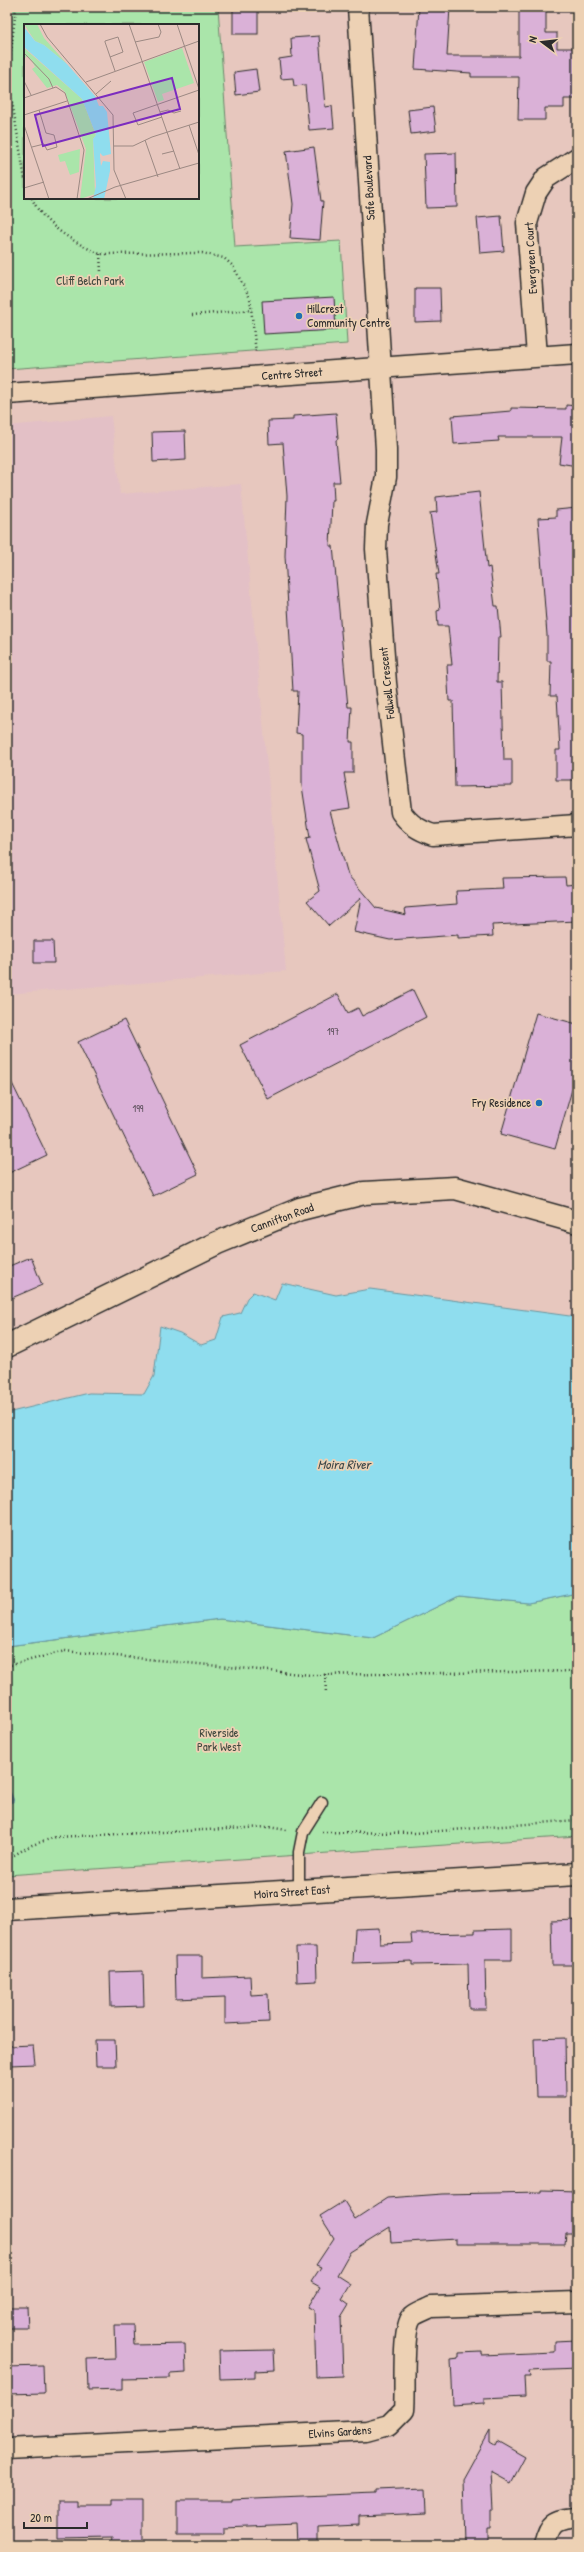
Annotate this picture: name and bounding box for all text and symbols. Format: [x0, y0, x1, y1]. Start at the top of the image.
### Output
north arrow [522, 22, 562, 62]
inset map [24, 24, 199, 199]
text: N [525, 35, 540, 44]
street label: Safe Boulevard [358, 155, 379, 221]
street label: Evergreen Court [520, 221, 541, 295]
park label: Cliff Belch Park [56, 272, 124, 289]
place label: Hillcrest Community Centre [307, 300, 390, 331]
marker: Hillcrest Community Centre [294, 311, 304, 321]
street label: Centre Street [261, 363, 324, 384]
street label: Follwell Crescent [374, 645, 399, 721]
house number: 197 [327, 1025, 339, 1038]
place label: Fry Residence [471, 1094, 531, 1111]
marker: Fry Residence [534, 1098, 544, 1108]
house number: 199 [133, 1102, 144, 1115]
street label: Cannifton Road [248, 1198, 316, 1237]
water label: Moira River [317, 1455, 373, 1473]
park label: Riverside Park West [197, 1724, 242, 1755]
street label: Moira Street East [253, 1880, 331, 1903]
street label: Elvins Gardens [308, 2421, 373, 2442]
scale bar [24, 2504, 87, 2530]
text: 20 m [30, 2509, 52, 2526]

